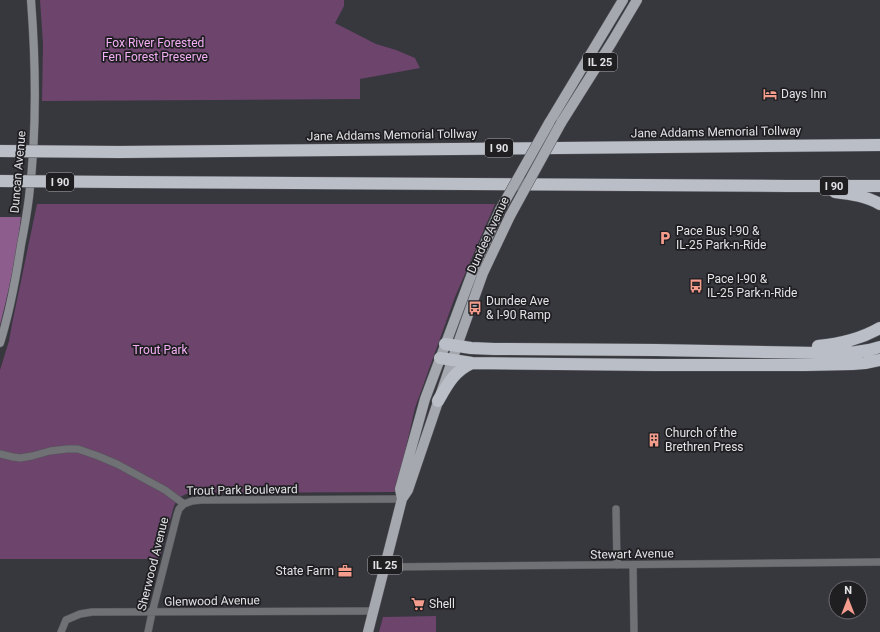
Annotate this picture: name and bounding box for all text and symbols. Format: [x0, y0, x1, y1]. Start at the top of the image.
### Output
park label: Fox River Forested Fen Forest Preserve [102, 36, 208, 64]
road number: IL 25 [583, 53, 617, 71]
hotel icon: Days Inn [762, 86, 778, 102]
place label: Days Inn [781, 87, 827, 101]
street label: Jane Addams Memorial Tollway [631, 124, 802, 140]
street label: Jane Addams Memorial Tollway [307, 127, 478, 143]
street label: Duncan Avenue [7, 130, 29, 214]
road number: I 90 [485, 139, 513, 157]
road number: I 90 [46, 173, 74, 191]
road number: I 90 [820, 177, 848, 195]
street label: Dundee Avenue [464, 195, 512, 275]
place label: Pace Bus I-90 & IL-25 Park-n-Ride [676, 224, 766, 252]
parking icon: Pace Bus I-90 & IL-25 Park-n-Ride [657, 230, 673, 246]
place label: Pace I-90 & IL-25 Park-n-Ride [707, 272, 797, 300]
bus stop icon: Pace I-90 & IL-25 Park-n-Ride [688, 278, 704, 294]
place label: Dundee Ave & I-90 Ramp [486, 294, 551, 322]
bus stop icon: Dundee Ave & I-90 Ramp [467, 300, 483, 316]
park label: Trout Park [132, 343, 189, 357]
place label: Church of the Brethren Press [665, 426, 744, 454]
building icon: Church of the Brethren Press [646, 432, 662, 448]
street label: Trout Park Boulevard [186, 482, 298, 498]
street label: Sherwood Avenue [135, 516, 171, 612]
street label: Stewart Avenue [590, 546, 674, 562]
road number: IL 25 [368, 556, 402, 574]
office icon: State Farm [337, 563, 353, 579]
place label: State Farm [276, 564, 334, 578]
north arrow [828, 580, 868, 620]
text: N [844, 584, 852, 597]
street label: Glenwood Avenue [164, 593, 260, 609]
supermarket icon: Shell [410, 596, 426, 612]
place label: Shell [429, 597, 455, 611]

